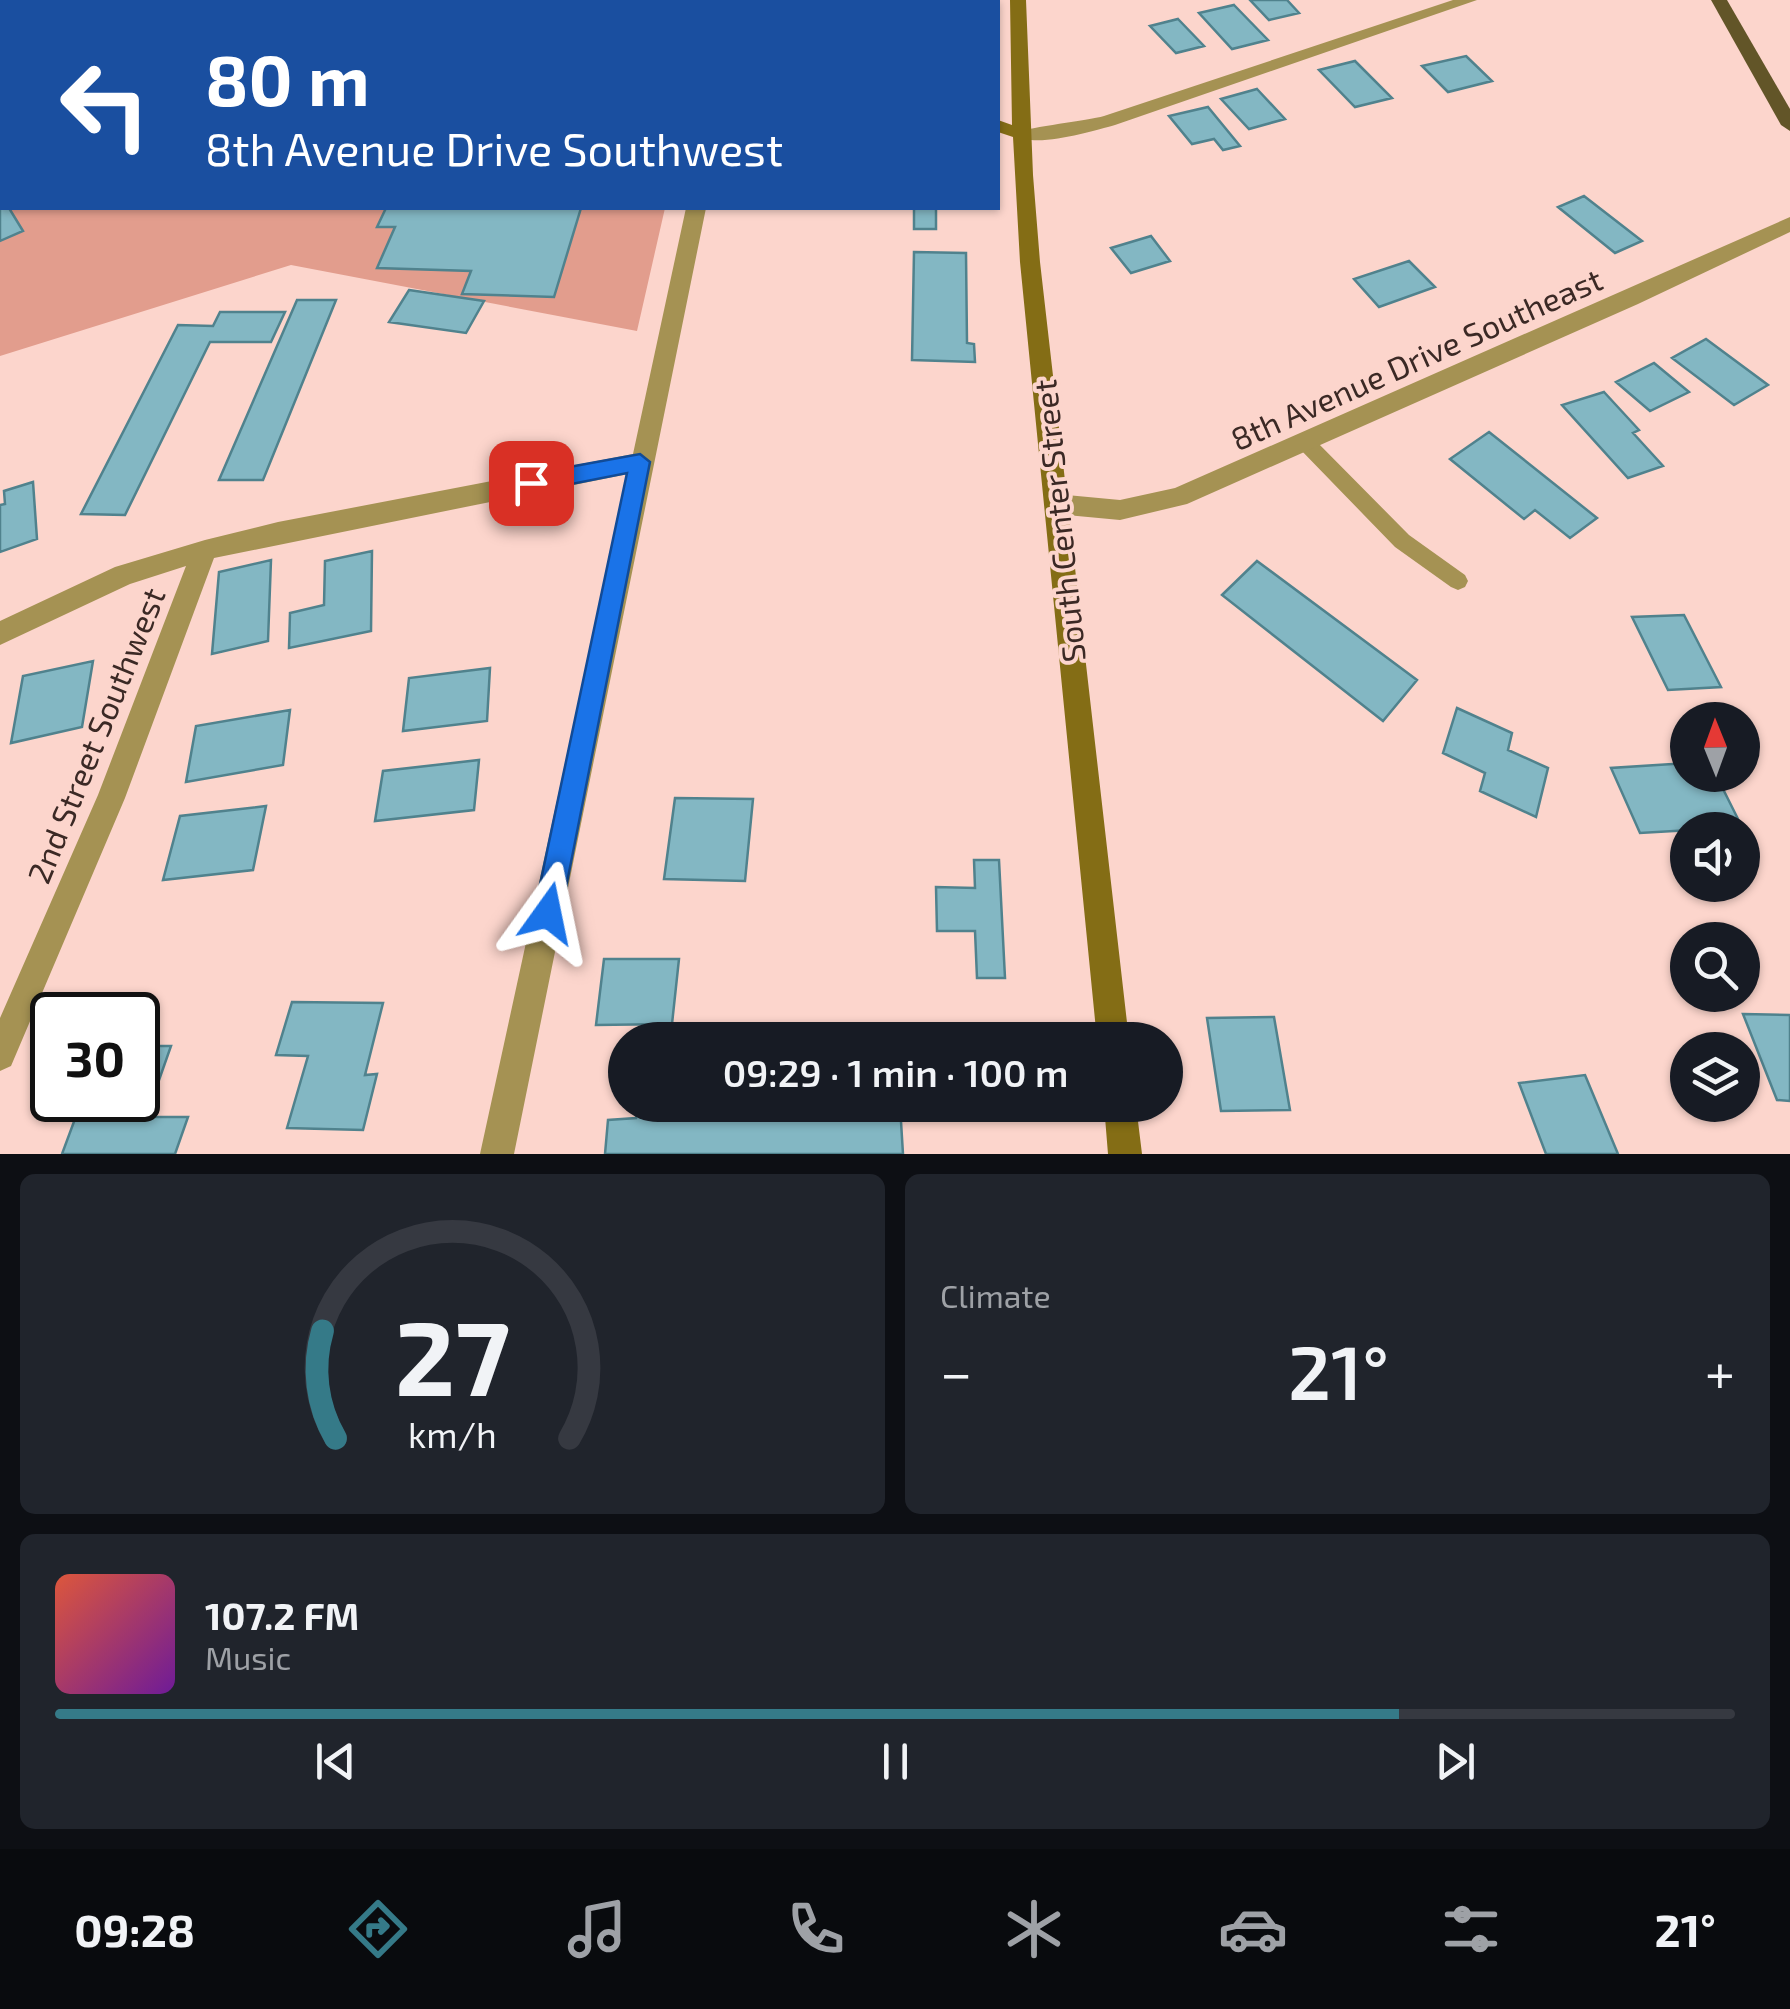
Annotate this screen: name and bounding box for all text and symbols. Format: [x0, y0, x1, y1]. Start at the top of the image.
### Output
text: 80 m [205, 36, 370, 120]
icon: left [40, 40, 170, 170]
text: 8th Avenue Drive Southwest [205, 121, 783, 175]
street label: 8th Avenue Drive Southeast [1224, 259, 1608, 457]
street label: South Center Street [1024, 378, 1092, 664]
pin [489, 441, 574, 526]
icon: arrive [504, 456, 559, 511]
street label: 2nd Street Southwest [18, 582, 172, 888]
north arrow [1670, 702, 1760, 792]
map controls [1670, 702, 1760, 1122]
button: sound [1670, 812, 1760, 902]
position arrow [496, 861, 600, 965]
button: search [1670, 922, 1760, 1012]
speed limit sign: 30 [30, 992, 160, 1122]
button: layers [1670, 1032, 1760, 1122]
text: 09:29 · 1 min · 100 m [723, 1049, 1068, 1095]
text: Climate [940, 1276, 1051, 1314]
text: 27 [395, 1292, 510, 1417]
text: 21° [1288, 1325, 1389, 1415]
text: − [940, 1338, 972, 1404]
text: + [1705, 1338, 1735, 1404]
text: km/h [408, 1412, 497, 1455]
text: 107.2 FM [205, 1592, 359, 1638]
text: Music [205, 1638, 291, 1676]
icon: previous [308, 1734, 363, 1789]
icon: pause [868, 1734, 923, 1789]
icon: next [1428, 1734, 1483, 1789]
icon: directions [343, 1894, 413, 1964]
icon: music [562, 1894, 632, 1964]
icon: phone [781, 1894, 851, 1964]
icon: climate [999, 1894, 1069, 1964]
icon: car [1218, 1894, 1288, 1964]
icon: filters [1436, 1894, 1506, 1964]
text: 09:28 [74, 1902, 195, 1956]
text: 21° [1655, 1902, 1716, 1956]

